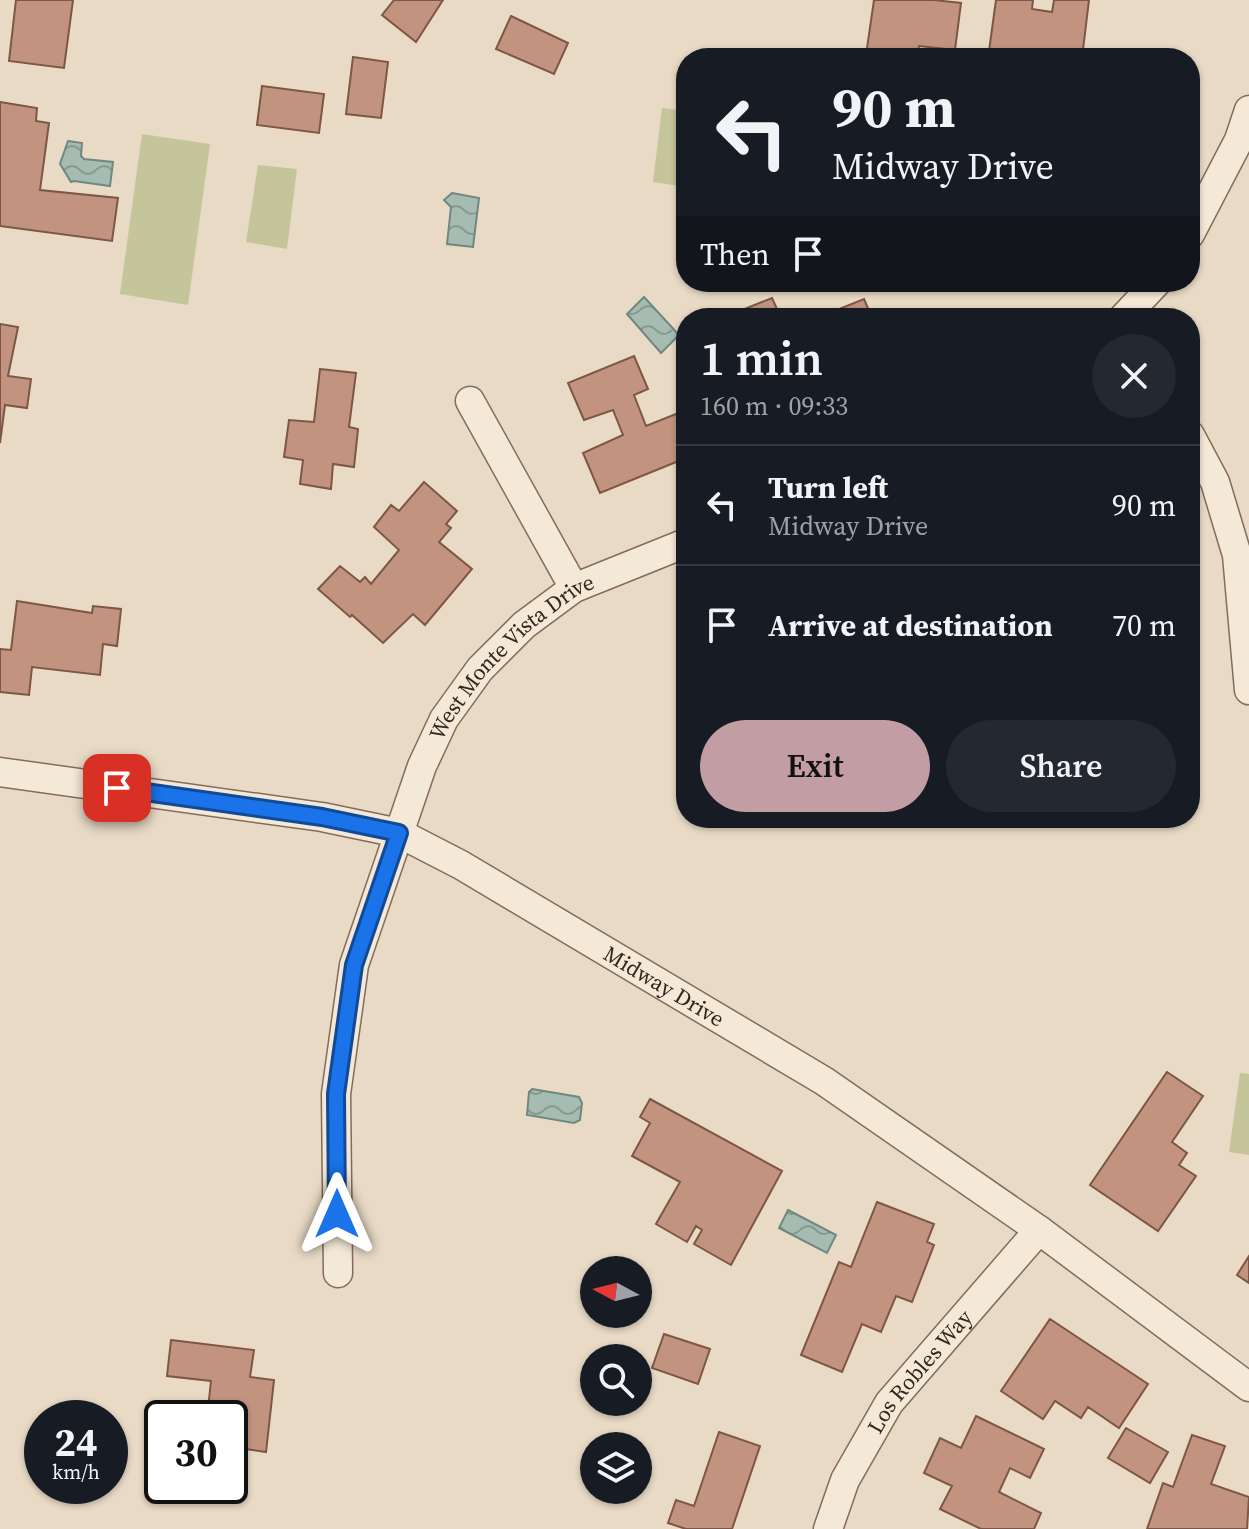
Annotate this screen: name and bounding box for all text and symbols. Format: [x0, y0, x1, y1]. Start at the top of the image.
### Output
text: 90 m [832, 69, 955, 146]
icon: left [700, 80, 804, 184]
text: Midway Drive [832, 142, 1054, 191]
icon: arrive [786, 232, 830, 276]
text: Then [700, 234, 770, 275]
text: 1 min [700, 325, 823, 391]
button: close [1092, 334, 1176, 418]
text: 160 m · 09:33 [700, 388, 848, 424]
text: Turn left [768, 467, 888, 508]
icon: left [700, 483, 744, 527]
text: 90 m [1112, 485, 1176, 526]
text: Midway Drive [768, 508, 928, 544]
street label: West Monte Vista Drive [421, 567, 598, 744]
icon: arrive [700, 603, 744, 647]
text: Arrive at destination [768, 605, 1053, 646]
text: 70 m [1112, 605, 1176, 646]
button: Exit [700, 720, 930, 812]
button: Share [946, 720, 1176, 812]
pin [83, 754, 151, 822]
icon: arrive [95, 766, 139, 810]
street label: Midway Drive [598, 938, 730, 1033]
position arrow [295, 1172, 379, 1256]
north arrow [580, 1256, 652, 1328]
map controls [580, 1256, 652, 1504]
street label: Los Robles Way [860, 1302, 979, 1439]
button: search [580, 1344, 652, 1416]
speed limit sign: 30 [144, 1400, 248, 1504]
text: 24 [54, 1415, 98, 1469]
button: layers [580, 1432, 652, 1504]
text: km/h [52, 1458, 100, 1486]

